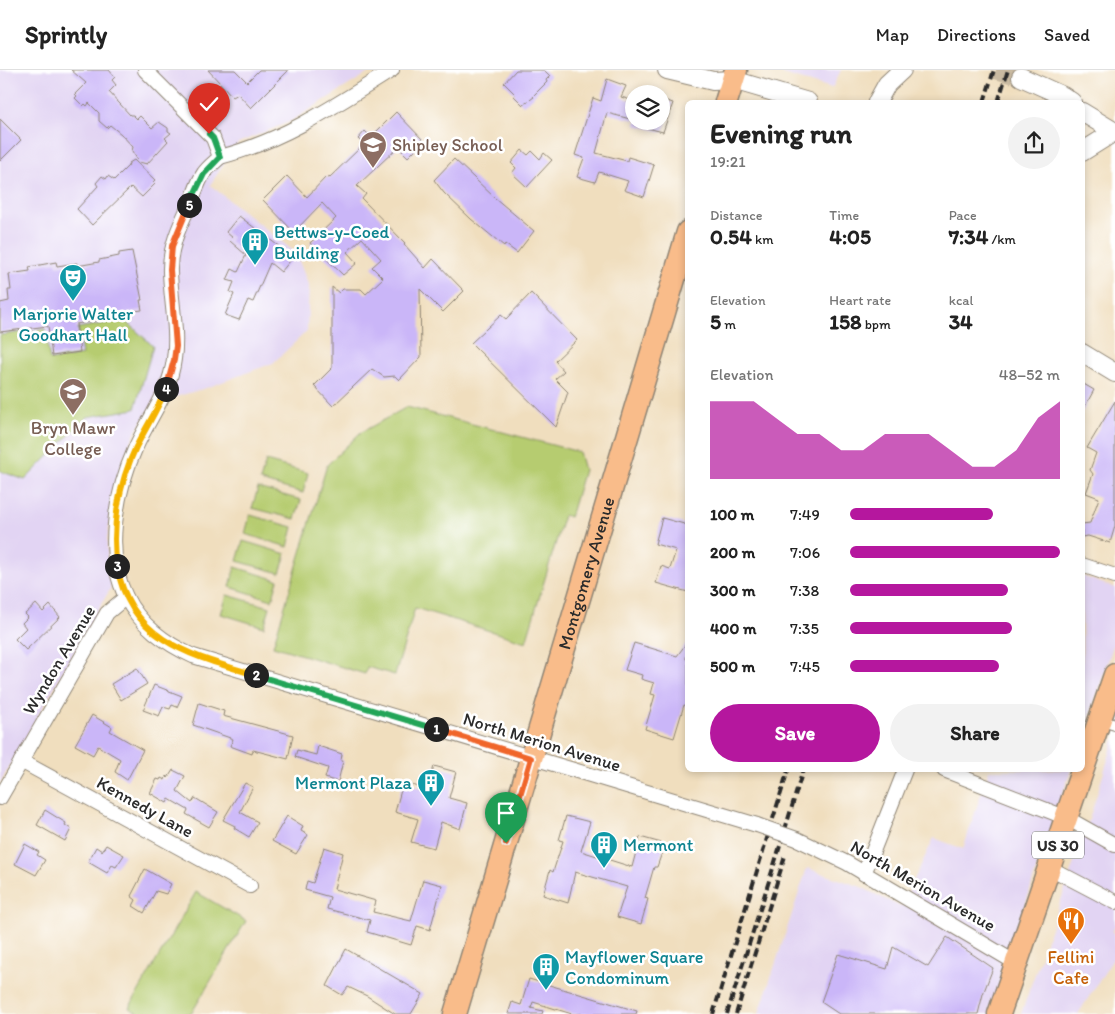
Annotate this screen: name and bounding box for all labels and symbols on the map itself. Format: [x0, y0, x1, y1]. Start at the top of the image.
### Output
pin [188, 83, 230, 134]
school or university icon: Shipley School [358, 130, 388, 169]
place label: Shipley School [392, 134, 503, 156]
pin: 5 [176, 192, 202, 218]
place label: Bettws-y-Coed Building [274, 221, 390, 264]
building icon: Bettws-y-Coed Building [240, 227, 270, 266]
theatre icon: Marjorie Walter Goodhart Hall [58, 263, 88, 302]
place label: Marjorie Walter Goodhart Hall [13, 303, 134, 346]
pin: 4 [154, 376, 178, 402]
school or university icon: Bryn Mawr College [58, 377, 88, 416]
place label: Bryn Mawr College [31, 417, 115, 460]
street label: Montgomery Avenue [553, 494, 619, 652]
pin: 3 [104, 554, 130, 578]
street label: Wyndon Avenue [18, 601, 100, 719]
pin: 2 [244, 662, 268, 688]
street label: North Merion Avenue [461, 708, 623, 776]
pin: 1 [424, 716, 448, 742]
building icon: Mermont Plaza [416, 768, 446, 807]
street label: Kennedy Lane [93, 771, 197, 843]
place label: Mermont Plaza [295, 772, 413, 794]
pin [485, 792, 527, 843]
building icon: Mermont [589, 830, 619, 869]
road number: US 30 [1032, 832, 1084, 858]
place label: Mermont [623, 834, 694, 856]
street label: North Merion Avenue [847, 836, 999, 936]
restaurant icon: Fellini Cafe [1056, 906, 1086, 945]
place label: Mayflower Square Condominum [565, 946, 704, 989]
place label: Fellini Cafe [1048, 946, 1094, 989]
building icon: Mayflower Square Condominum [531, 952, 561, 991]

